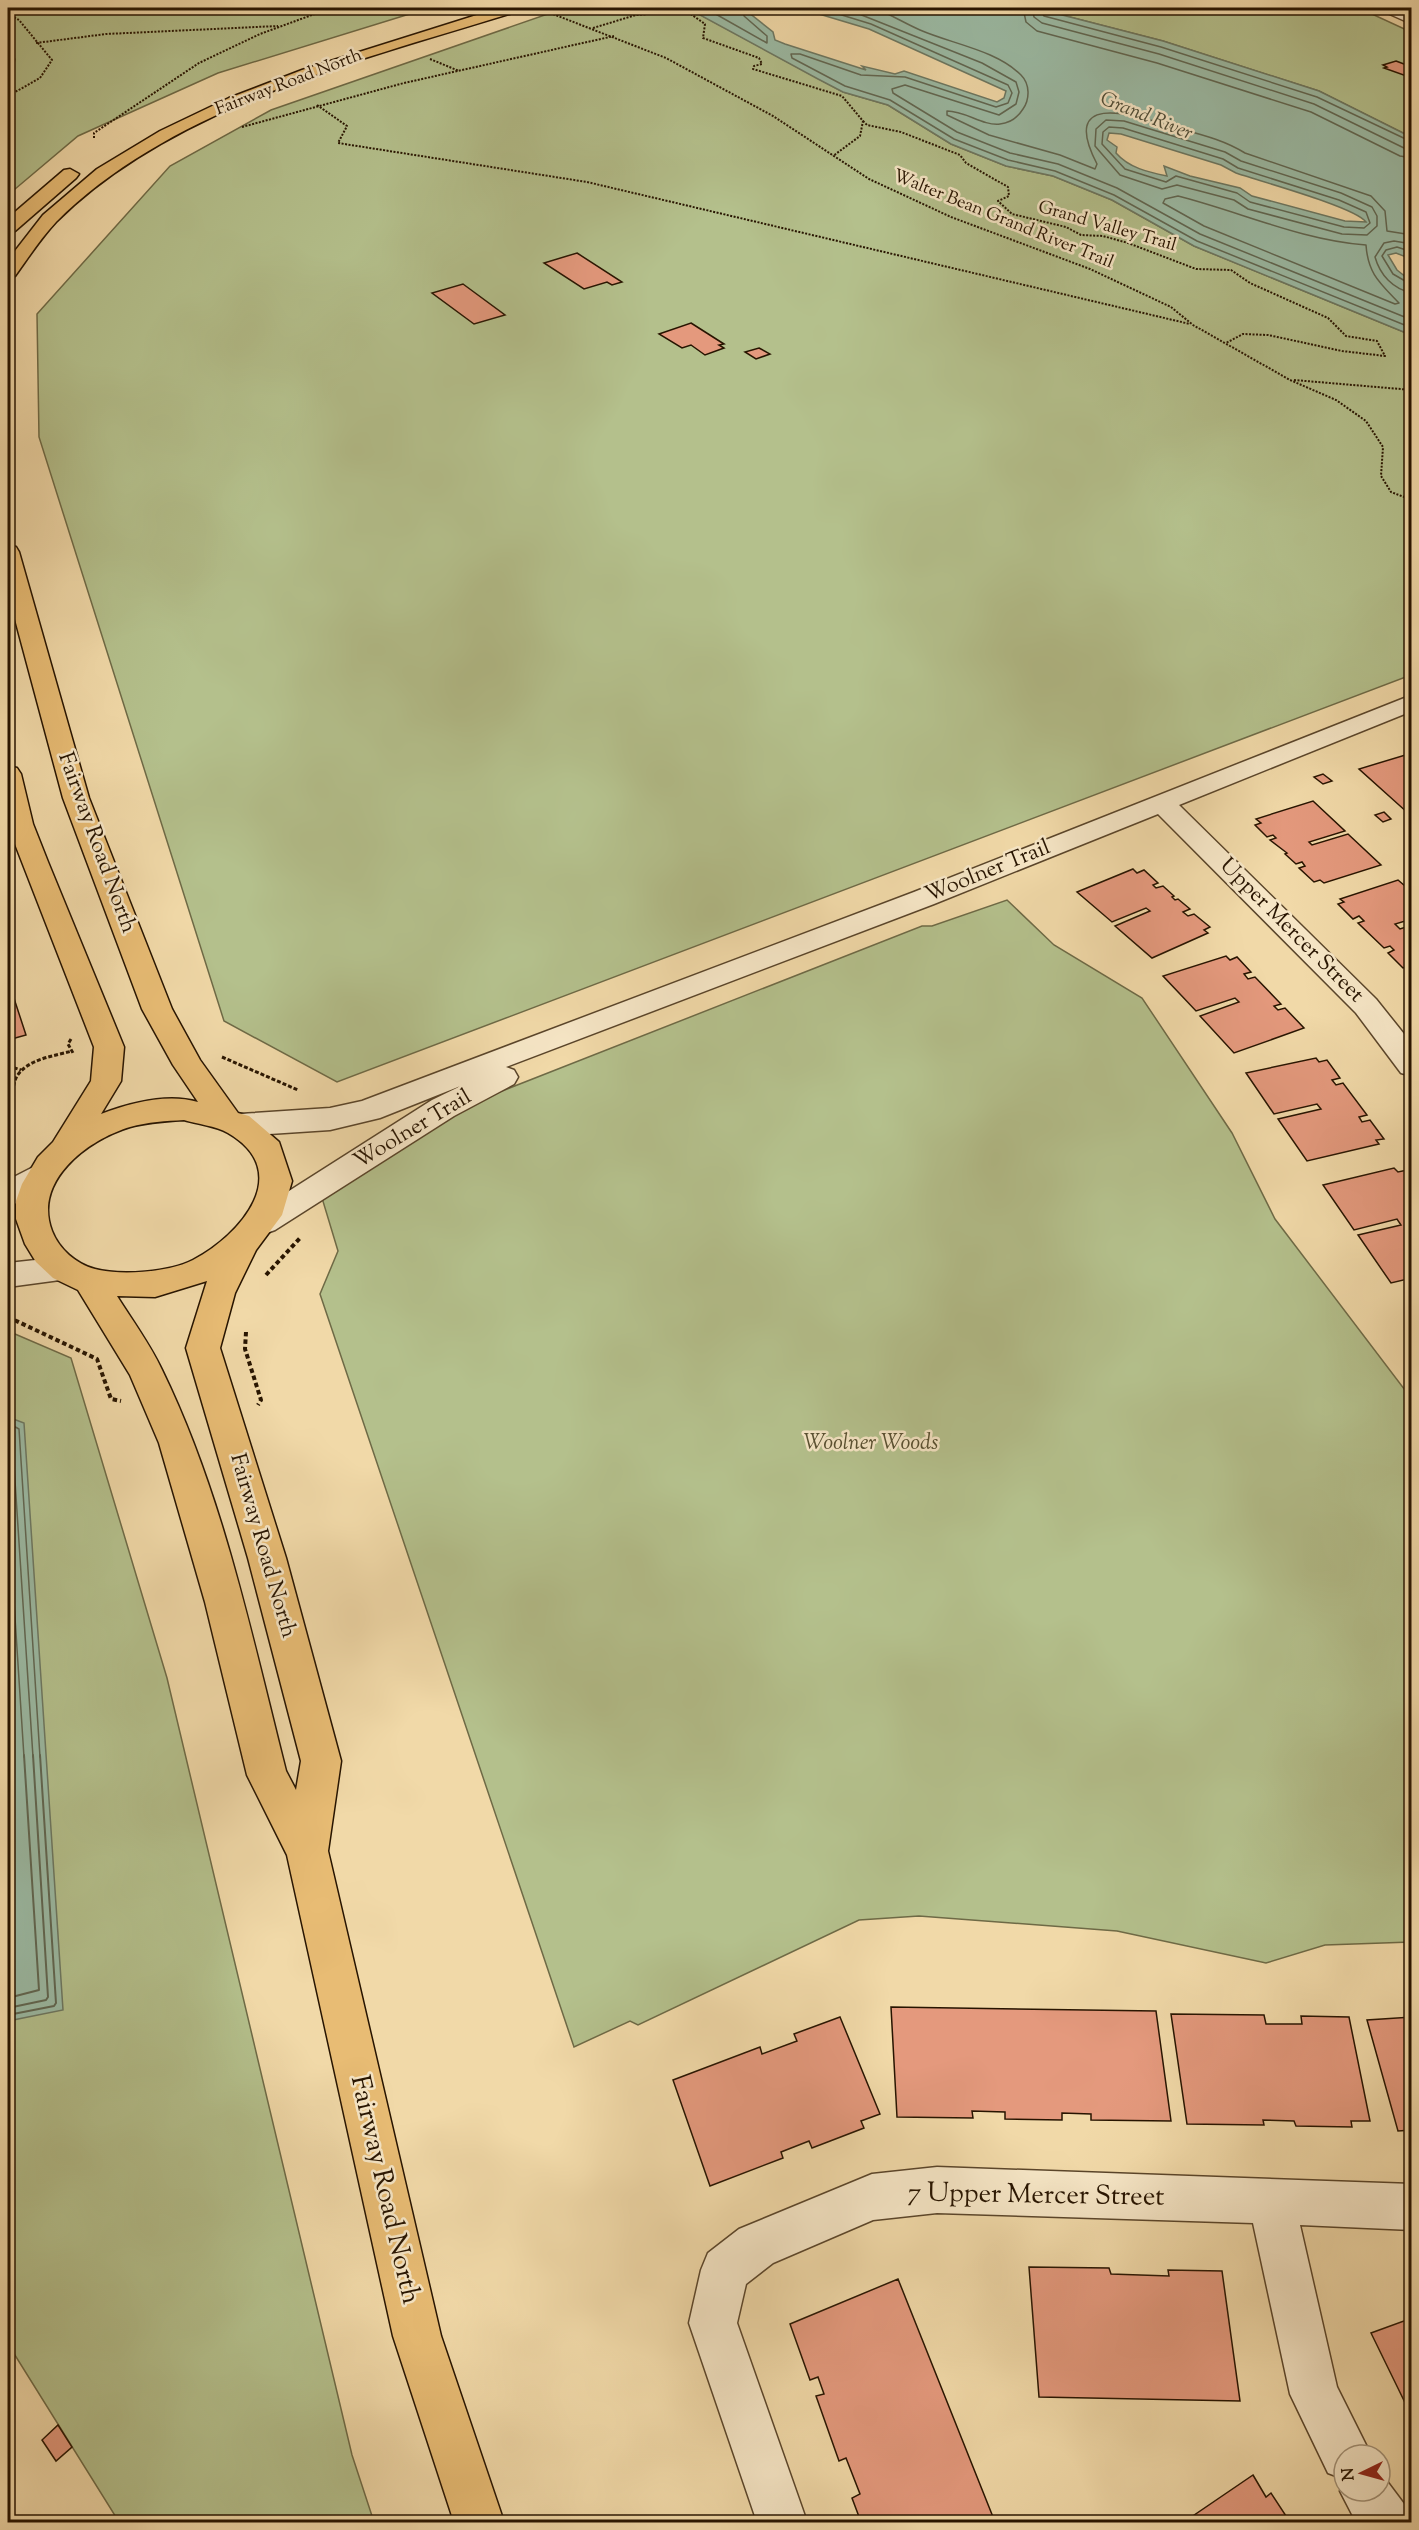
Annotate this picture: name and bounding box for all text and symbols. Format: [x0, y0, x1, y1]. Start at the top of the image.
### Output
street label: Fairway Road North [212, 43, 367, 123]
water label: Grand River [1095, 85, 1197, 149]
street label: Walter Bean Grand River Trail [889, 164, 1117, 276]
street label: Grand Valley Trail [1035, 195, 1179, 259]
street label: Fairway Road North [48, 748, 144, 938]
street label: Woolner Trail [921, 832, 1055, 912]
street label: Upper Mercer Street [1211, 851, 1371, 1011]
street label: Woolner Trail [348, 1082, 478, 1178]
park label: Woolner Woods [804, 1428, 938, 1460]
street label: Fairway Road North [220, 1450, 304, 1642]
street label: Fairway Road North [339, 2072, 429, 2308]
street label: 7 Upper Mercer Street [907, 2174, 1165, 2218]
north arrow [1332, 2443, 1392, 2503]
text: N [1338, 2467, 1362, 2481]

